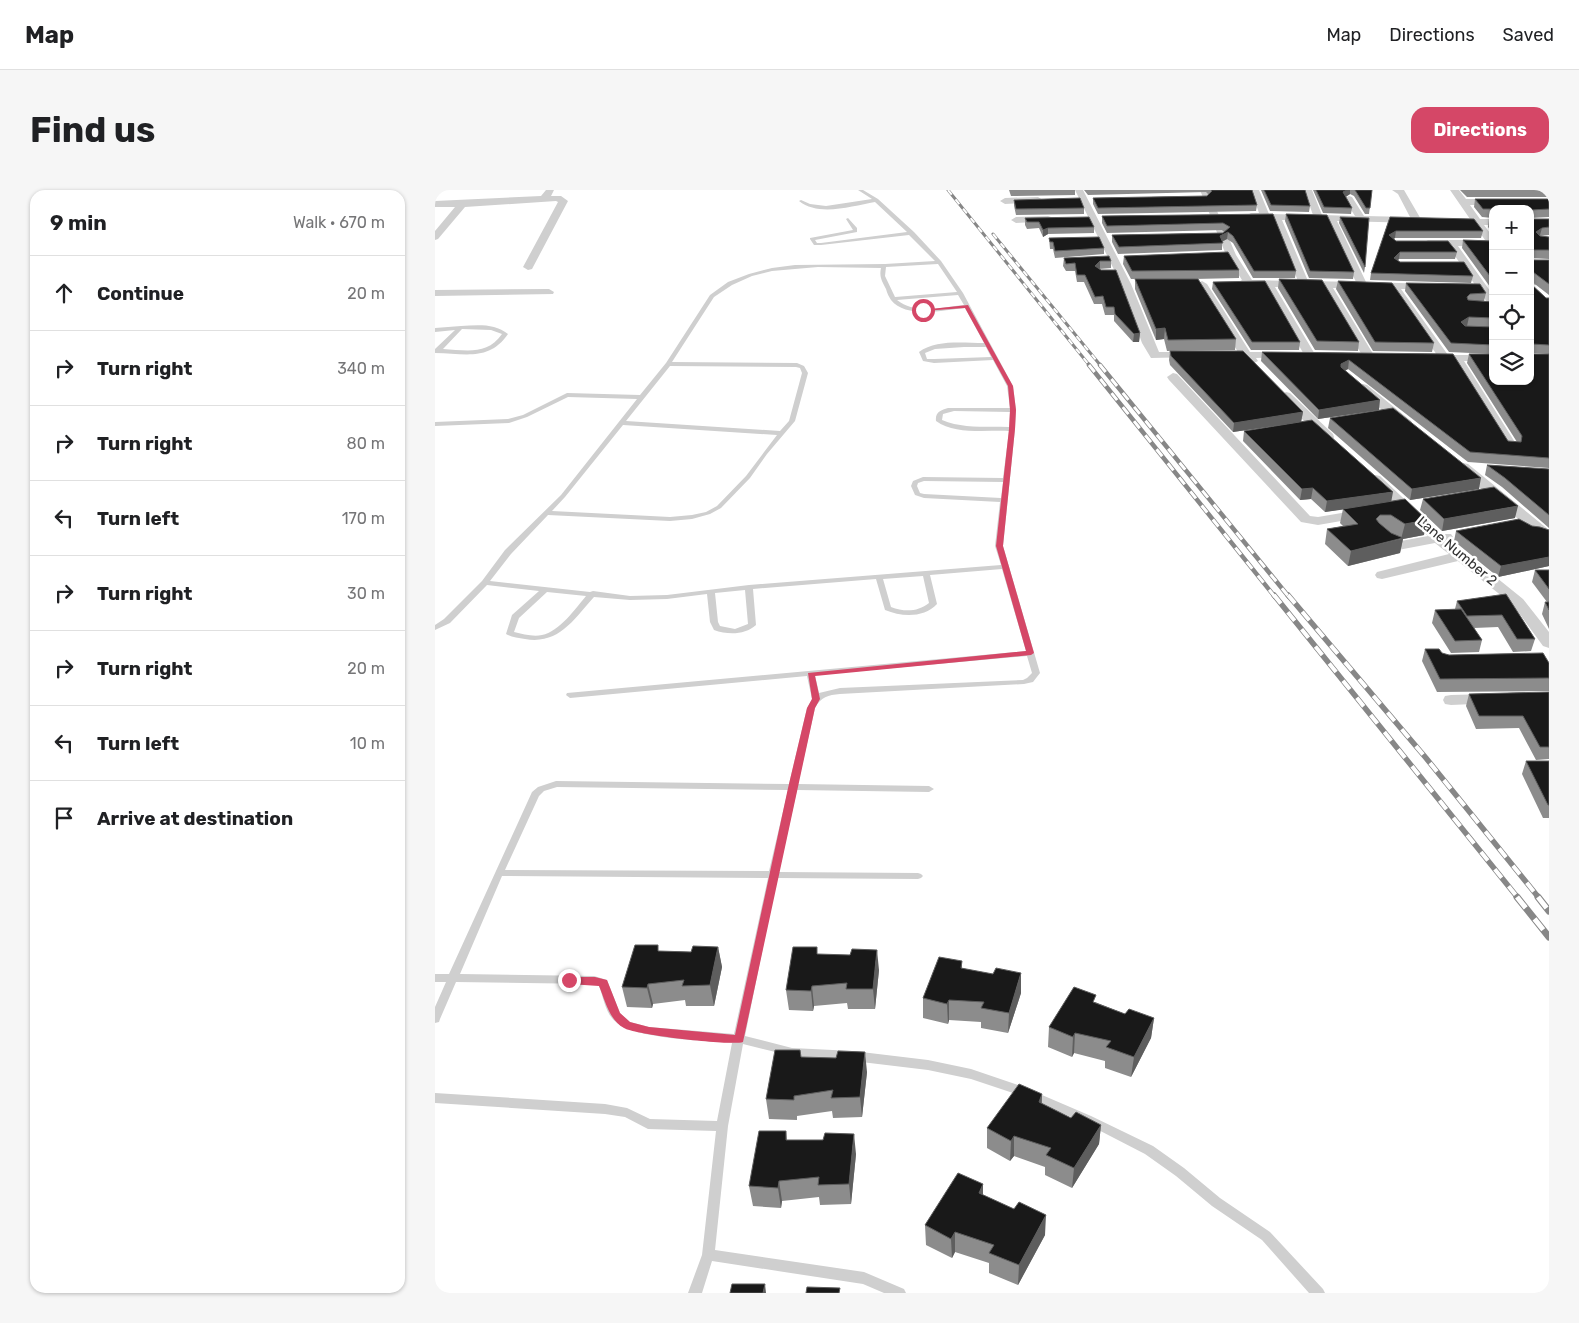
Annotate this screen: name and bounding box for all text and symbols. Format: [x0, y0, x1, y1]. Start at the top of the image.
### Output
text: Map [25, 21, 74, 49]
text: Map [1326, 24, 1361, 46]
text: Directions [1389, 24, 1475, 46]
text: Saved [1503, 24, 1554, 46]
button: Directions [1411, 107, 1549, 153]
text: Find us [30, 109, 155, 151]
map controls [1489, 205, 1534, 385]
button: + [1489, 205, 1534, 250]
text: 9 min [50, 210, 107, 235]
text: Walk · 670 m [293, 213, 385, 232]
button: − [1489, 250, 1534, 295]
icon: ahead [50, 279, 78, 307]
text: Continue [97, 282, 184, 305]
text: 20 m [347, 284, 385, 303]
button: locate [1489, 295, 1534, 340]
route start [912, 299, 935, 322]
button: layers [1489, 340, 1534, 385]
icon: right [50, 354, 78, 382]
text: Turn right [97, 357, 192, 380]
text: 340 m [337, 359, 385, 378]
icon: right [50, 429, 78, 457]
text: Turn right [97, 432, 192, 455]
text: 80 m [347, 434, 385, 453]
icon: left [50, 504, 78, 532]
text: Turn left [97, 507, 179, 530]
text: 170 m [342, 509, 385, 528]
street label: Lane Number 2 [1414, 513, 1500, 589]
icon: right [50, 579, 78, 607]
text: Turn right [97, 582, 192, 605]
text: 30 m [347, 584, 385, 603]
icon: right [50, 654, 78, 682]
text: Turn right [97, 657, 192, 680]
text: 20 m [347, 659, 385, 678]
icon: left [50, 729, 78, 757]
text: Turn left [97, 732, 179, 755]
text: 10 m [350, 734, 385, 753]
icon: arrive [50, 804, 78, 832]
text: Arrive at destination [97, 807, 293, 830]
route end [558, 969, 581, 992]

